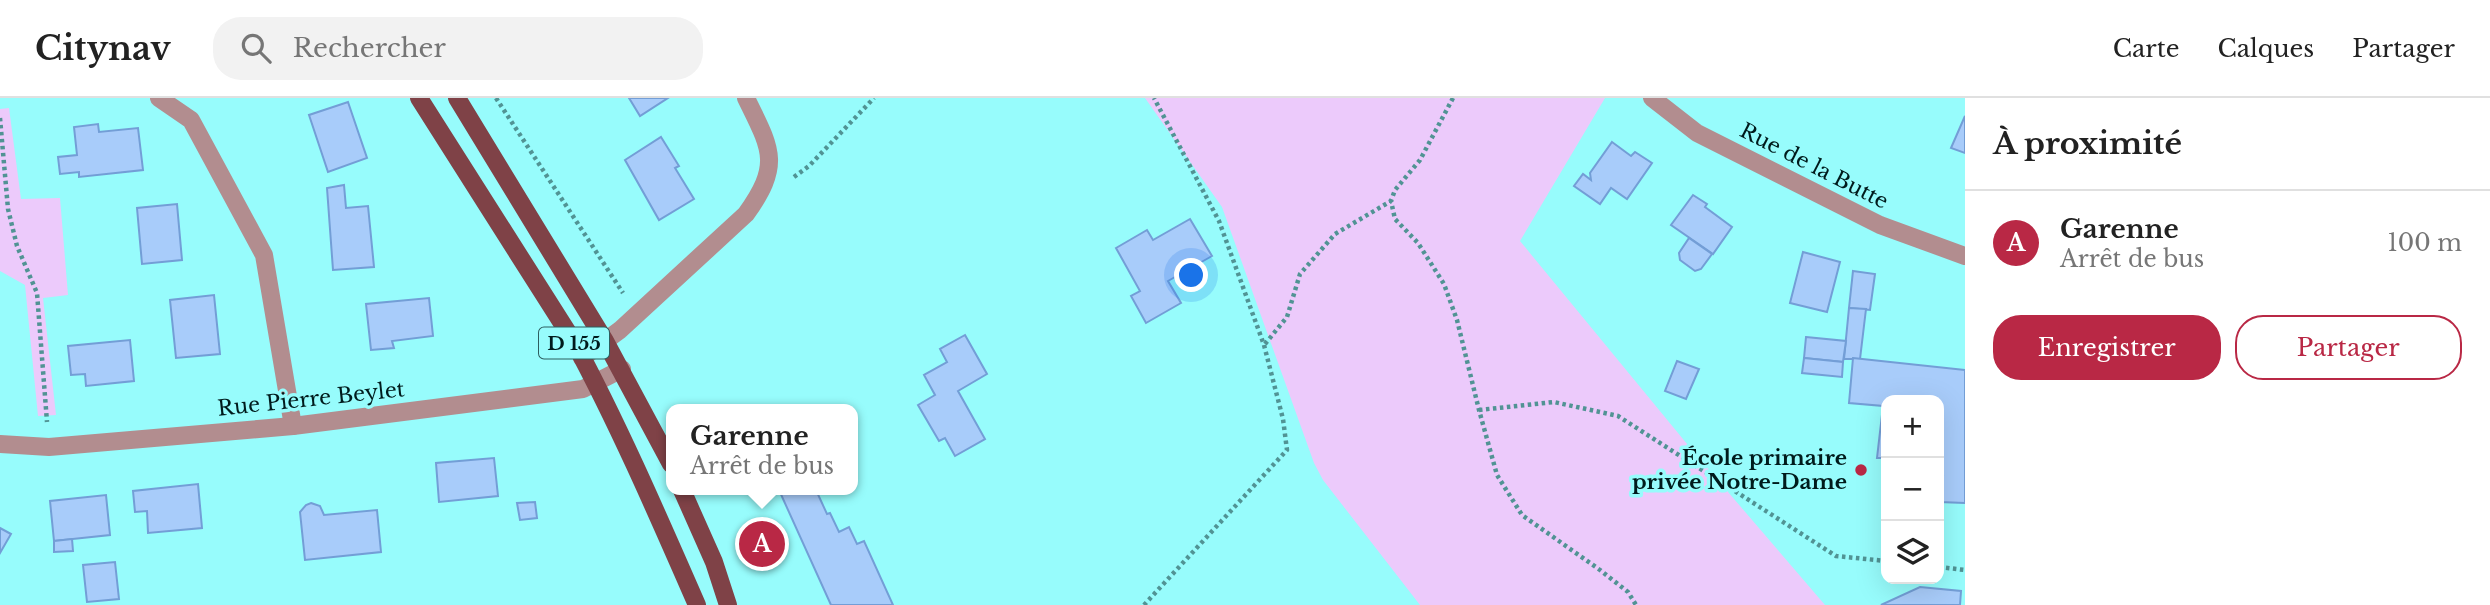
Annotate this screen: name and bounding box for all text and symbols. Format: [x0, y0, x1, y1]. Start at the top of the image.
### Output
search box [213, 17, 703, 80]
text: Citynav [35, 28, 171, 69]
icon: search [237, 29, 275, 67]
text: Rechercher [293, 32, 446, 64]
text: Carte [2113, 34, 2179, 63]
text: Calques [2217, 34, 2314, 63]
text: Partager [2352, 34, 2455, 63]
street label: Rue de la Butte [1735, 117, 1893, 215]
text: À proximité [1993, 125, 2182, 162]
text: Garenne [2060, 213, 2179, 245]
text: A [2007, 229, 2025, 257]
text: 100 m [2388, 229, 2462, 257]
text: Arrêt de bus [2060, 245, 2204, 273]
your location [1174, 258, 1208, 292]
button: Enregistrer [1993, 315, 2221, 380]
button: Partager [2235, 315, 2462, 380]
road number: D 155 [539, 328, 609, 358]
street label: Rue Pierre Beylet [216, 376, 406, 422]
map controls [1881, 395, 1944, 584]
button: + [1881, 395, 1944, 458]
popup [666, 404, 858, 495]
text: Garenne [690, 420, 809, 452]
place label: École primaire privée Notre-Dame [1632, 445, 1847, 495]
text: Arrêt de bus [690, 452, 834, 480]
button: − [1881, 458, 1944, 521]
marker: École primaire privée Notre-Dame [1853, 462, 1869, 478]
pin: A [739, 518, 785, 570]
button: layers [1881, 521, 1944, 584]

